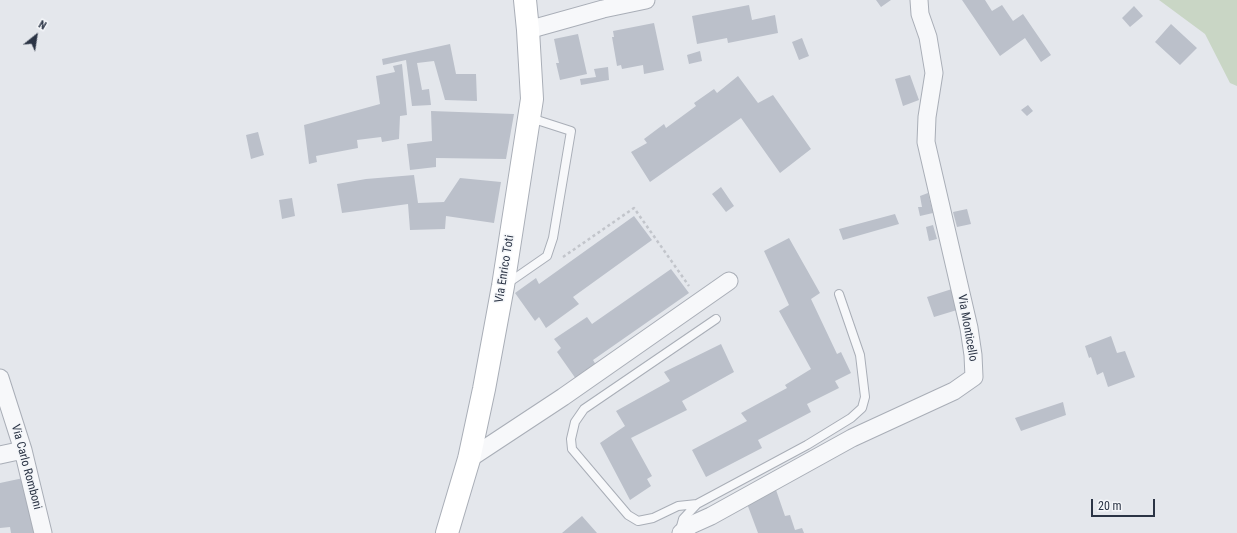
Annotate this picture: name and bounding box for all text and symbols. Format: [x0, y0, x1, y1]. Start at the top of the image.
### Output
north arrow [16, 16, 56, 56]
text: N [36, 18, 48, 32]
street label: Via Enrico Toti [493, 234, 517, 304]
street label: Via Monticello [954, 293, 980, 363]
street label: Via Carlo Romboni [8, 423, 44, 511]
scale bar [1093, 491, 1157, 517]
text: 20 m [1098, 499, 1122, 513]

